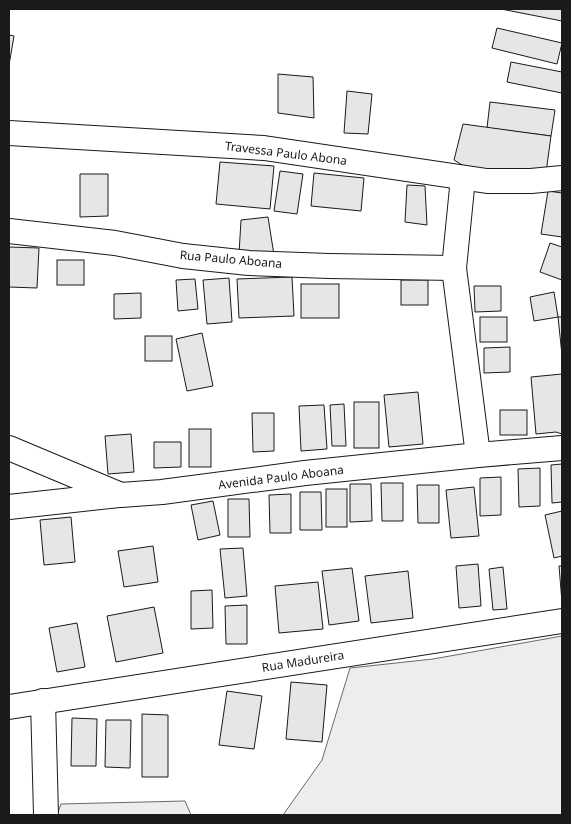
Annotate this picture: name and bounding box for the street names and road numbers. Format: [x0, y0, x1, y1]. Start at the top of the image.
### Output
street label: Travessa Paulo Abona [224, 137, 348, 169]
street label: Rua Paulo Aboana [179, 246, 283, 272]
street label: Avenida Paulo Aboana [217, 461, 345, 493]
street label: Rua Madureira [261, 646, 345, 676]

